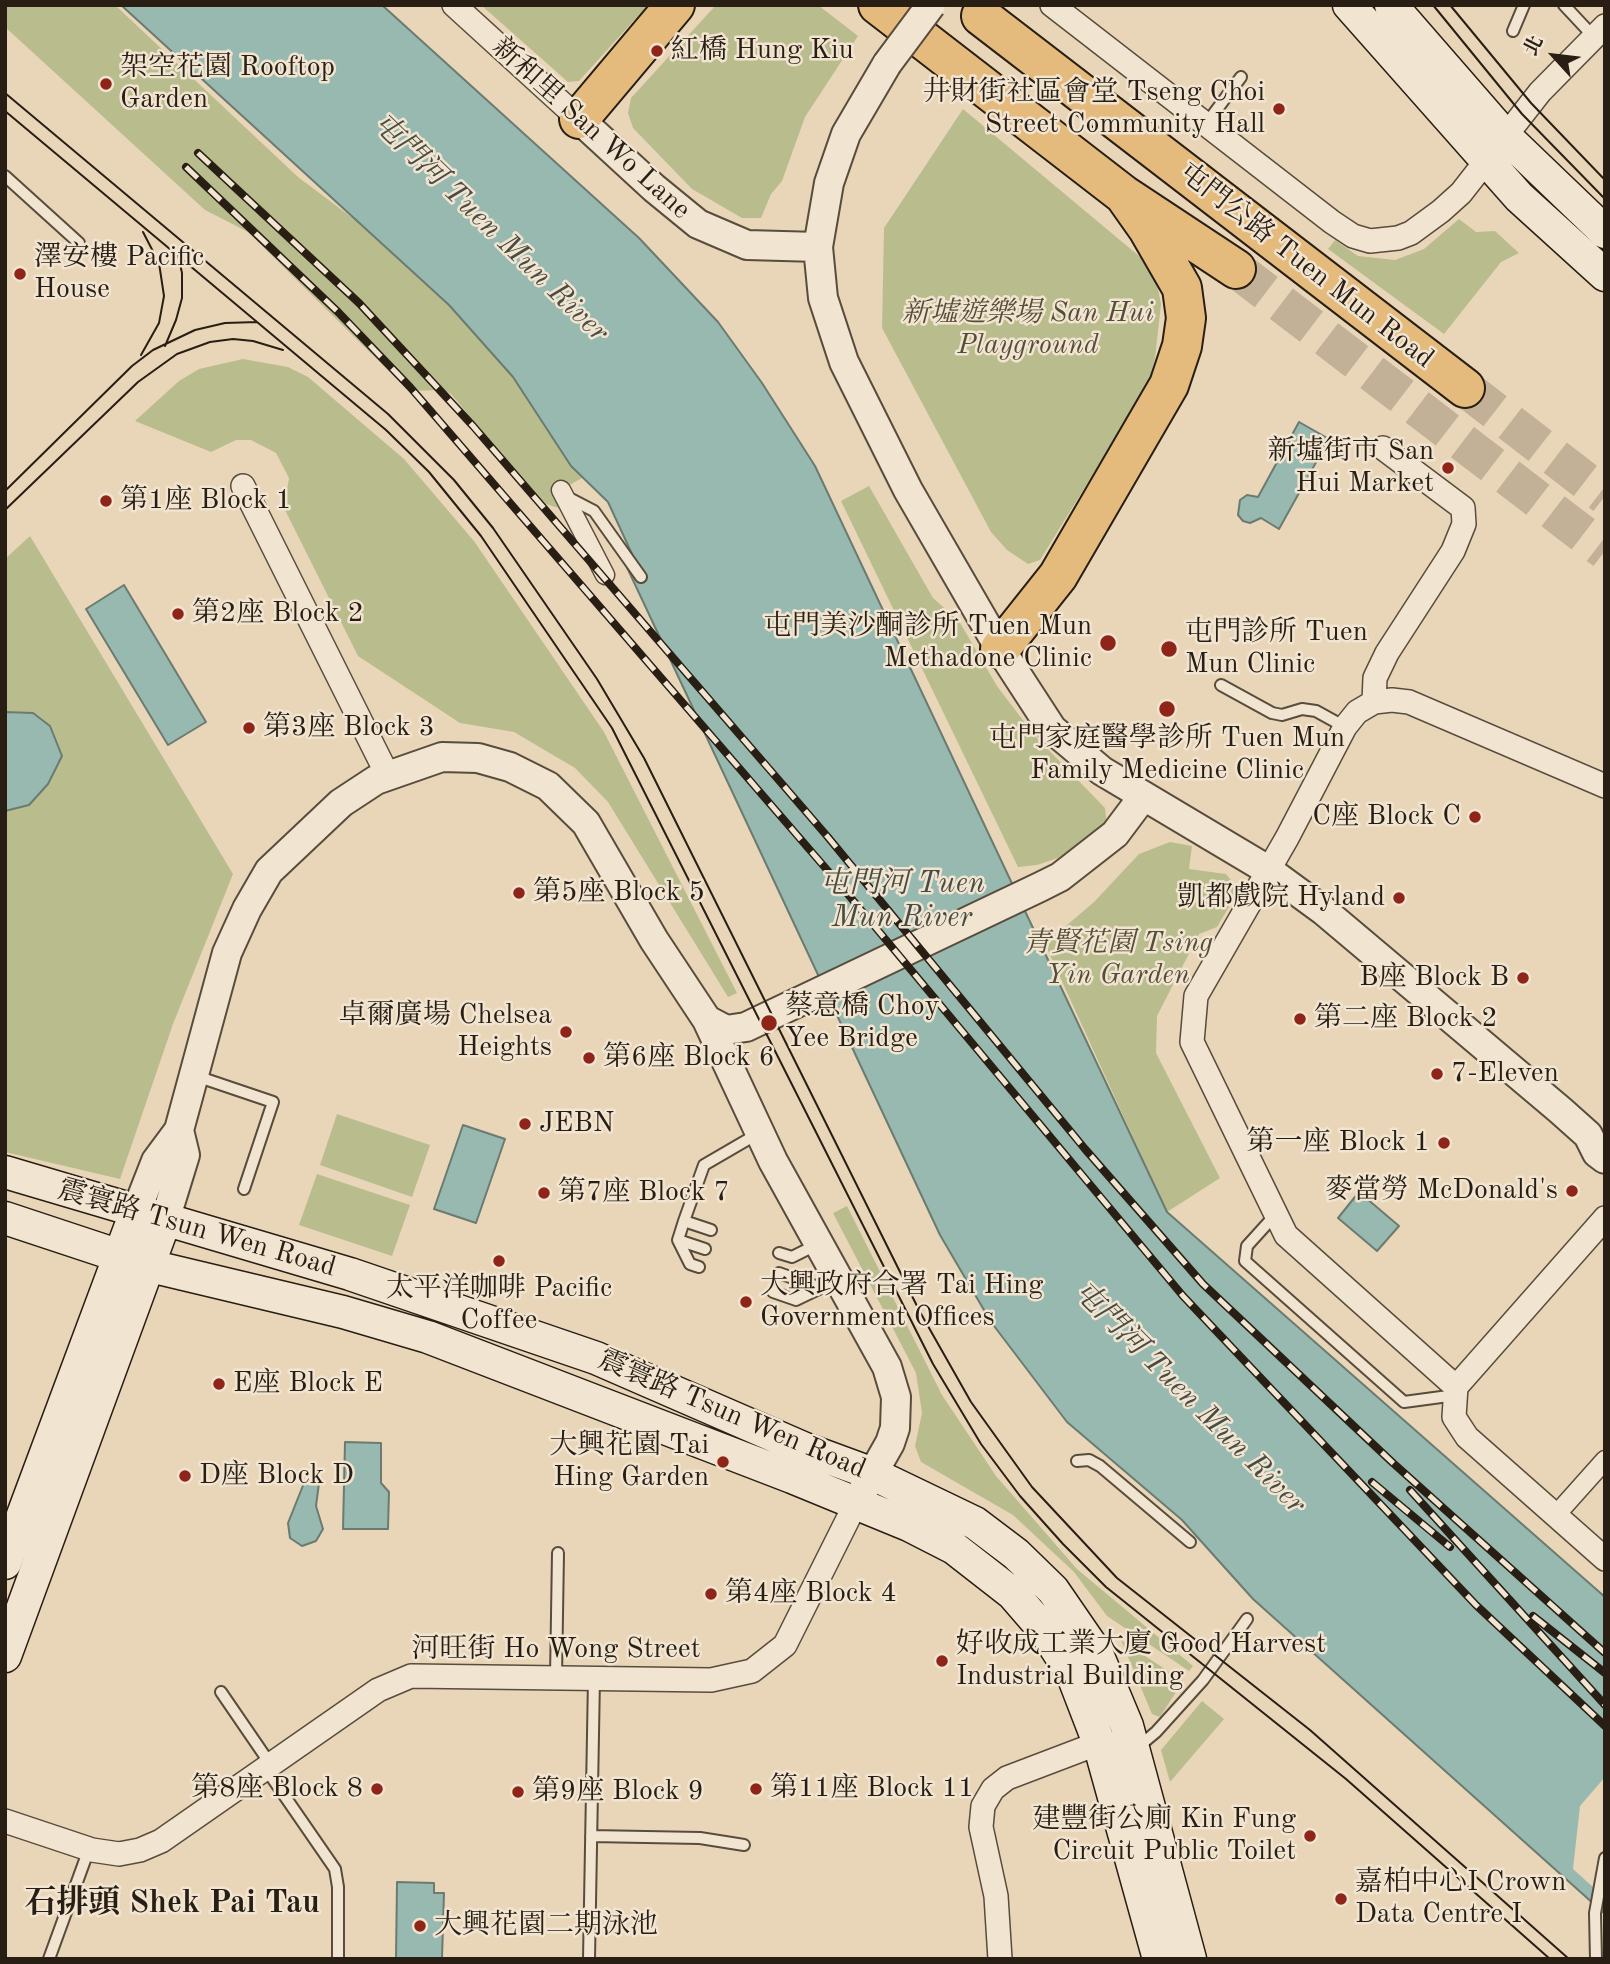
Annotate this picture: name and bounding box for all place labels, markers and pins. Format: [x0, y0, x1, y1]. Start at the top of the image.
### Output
place label: 紅橋 Hung Kiu [671, 34, 854, 68]
marker: 紅橋 Hung Kiu [649, 43, 665, 59]
place label: 架空花園 Rooftop Garden [120, 51, 335, 117]
marker: 架空花園 Rooftop Garden [98, 76, 114, 92]
place label: 井財街社區會堂 Tseng Choi Street Community Hall [923, 76, 1265, 142]
marker: 井財街社區會堂 Tseng Choi Street Community Hall [1271, 101, 1287, 117]
place label: 澤安樓 Pacific House [34, 241, 204, 307]
marker: 澤安樓 Pacific House [12, 266, 28, 282]
place label: 新墟街市 San Hui Market [1268, 435, 1434, 501]
marker: 新墟街市 San Hui Market [1440, 460, 1456, 476]
place label: 第1座 Block 1 [120, 484, 292, 518]
marker: 第1座 Block 1 [98, 493, 114, 509]
place label: 第2座 Block 2 [192, 597, 364, 631]
marker: 第2座 Block 2 [170, 606, 186, 622]
place label: 屯門美沙酮診所 Tuen Mun Methadone Clinic [764, 610, 1092, 676]
place label: 屯門診所 Tuen Mun Clinic [1185, 616, 1368, 682]
marker: 屯門美沙酮診所 Tuen Mun Methadone Clinic [1098, 633, 1118, 653]
marker: 屯門診所 Tuen Mun Clinic [1159, 639, 1179, 659]
marker: 屯門家庭醫學診所 Tuen Mun Family Medicine Clinic [1157, 699, 1177, 719]
place label: 第3座 Block 3 [263, 711, 435, 745]
marker: 第3座 Block 3 [241, 720, 257, 736]
place label: 屯門家庭醫學診所 Tuen Mun Family Medicine Clinic [989, 722, 1345, 788]
place label: C座 Block C [1312, 800, 1461, 834]
marker: C座 Block C [1467, 809, 1483, 825]
place label: 第5座 Block 5 [533, 876, 705, 910]
place label: 凱都戲院 Hyland [1177, 881, 1385, 915]
marker: 第5座 Block 5 [511, 885, 527, 901]
marker: 凱都戲院 Hyland [1391, 890, 1407, 906]
place label: B座 Block B [1359, 961, 1509, 995]
marker: B座 Block B [1515, 970, 1531, 986]
place label: 蔡意橋 Choy Yee Bridge [785, 990, 940, 1056]
place label: 卓爾廣場 Chelsea Heights [339, 999, 552, 1065]
place label: 第二座 Block 2 [1314, 1002, 1497, 1036]
marker: 第二座 Block 2 [1292, 1011, 1308, 1027]
marker: 蔡意橋 Choy Yee Bridge [759, 1013, 779, 1033]
marker: 卓爾廣場 Chelsea Heights [558, 1024, 574, 1040]
place label: 第6座 Block 6 [603, 1041, 775, 1075]
marker: 第6座 Block 6 [581, 1050, 597, 1066]
place label: 7-Eleven [1451, 1057, 1559, 1091]
marker: 7-Eleven [1429, 1066, 1445, 1082]
place label: JEBN [539, 1107, 614, 1141]
marker: JEBN [517, 1116, 533, 1132]
place label: 第一座 Block 1 [1247, 1126, 1430, 1160]
marker: 第一座 Block 1 [1436, 1135, 1452, 1151]
place label: 麥當勞 McDonald's [1325, 1174, 1558, 1208]
place label: 第7座 Block 7 [558, 1176, 730, 1210]
marker: 麥當勞 McDonald's [1564, 1183, 1580, 1199]
marker: 第7座 Block 7 [536, 1185, 552, 1201]
marker: 太平洋咖啡 Pacific Coffee [491, 1253, 507, 1269]
place label: 大興政府合署 Tai Hing Government Offices [760, 1269, 1043, 1335]
place label: 太平洋咖啡 Pacific Coffee [386, 1272, 612, 1338]
marker: 大興政府合署 Tai Hing Government Offices [738, 1294, 754, 1310]
place label: E座 Block E [233, 1367, 383, 1401]
marker: E座 Block E [211, 1376, 227, 1392]
place label: 大興花園 Tai Hing Garden [549, 1429, 709, 1495]
marker: 大興花園 Tai Hing Garden [715, 1454, 731, 1470]
place label: D座 Block D [199, 1459, 354, 1493]
marker: D座 Block D [177, 1468, 193, 1484]
place label: 第4座 Block 4 [725, 1577, 897, 1611]
marker: 第4座 Block 4 [703, 1586, 719, 1602]
place label: 好收成工業大廈 Good Harvest Industrial Building [956, 1628, 1326, 1694]
marker: 好收成工業大廈 Good Harvest Industrial Building [934, 1653, 950, 1669]
place label: 第8座 Block 8 [191, 1772, 363, 1806]
place label: 第11座 Block 11 [770, 1772, 974, 1806]
place label: 第9座 Block 9 [532, 1775, 704, 1809]
marker: 第8座 Block 8 [369, 1781, 385, 1797]
marker: 第11座 Block 11 [748, 1781, 764, 1797]
marker: 第9座 Block 9 [510, 1784, 526, 1800]
place label: 建豐街公廁 Kin Fung Circuit Public Toilet [1032, 1803, 1296, 1869]
marker: 建豐街公廁 Kin Fung Circuit Public Toilet [1302, 1828, 1318, 1844]
place label: 嘉柏中心I Crown Data Centre I [1355, 1866, 1566, 1932]
marker: 嘉柏中心I Crown Data Centre I [1333, 1891, 1349, 1907]
place label: 大興花園二期泳池 [434, 1909, 658, 1943]
marker: 大興花園二期泳池 [412, 1918, 428, 1934]

